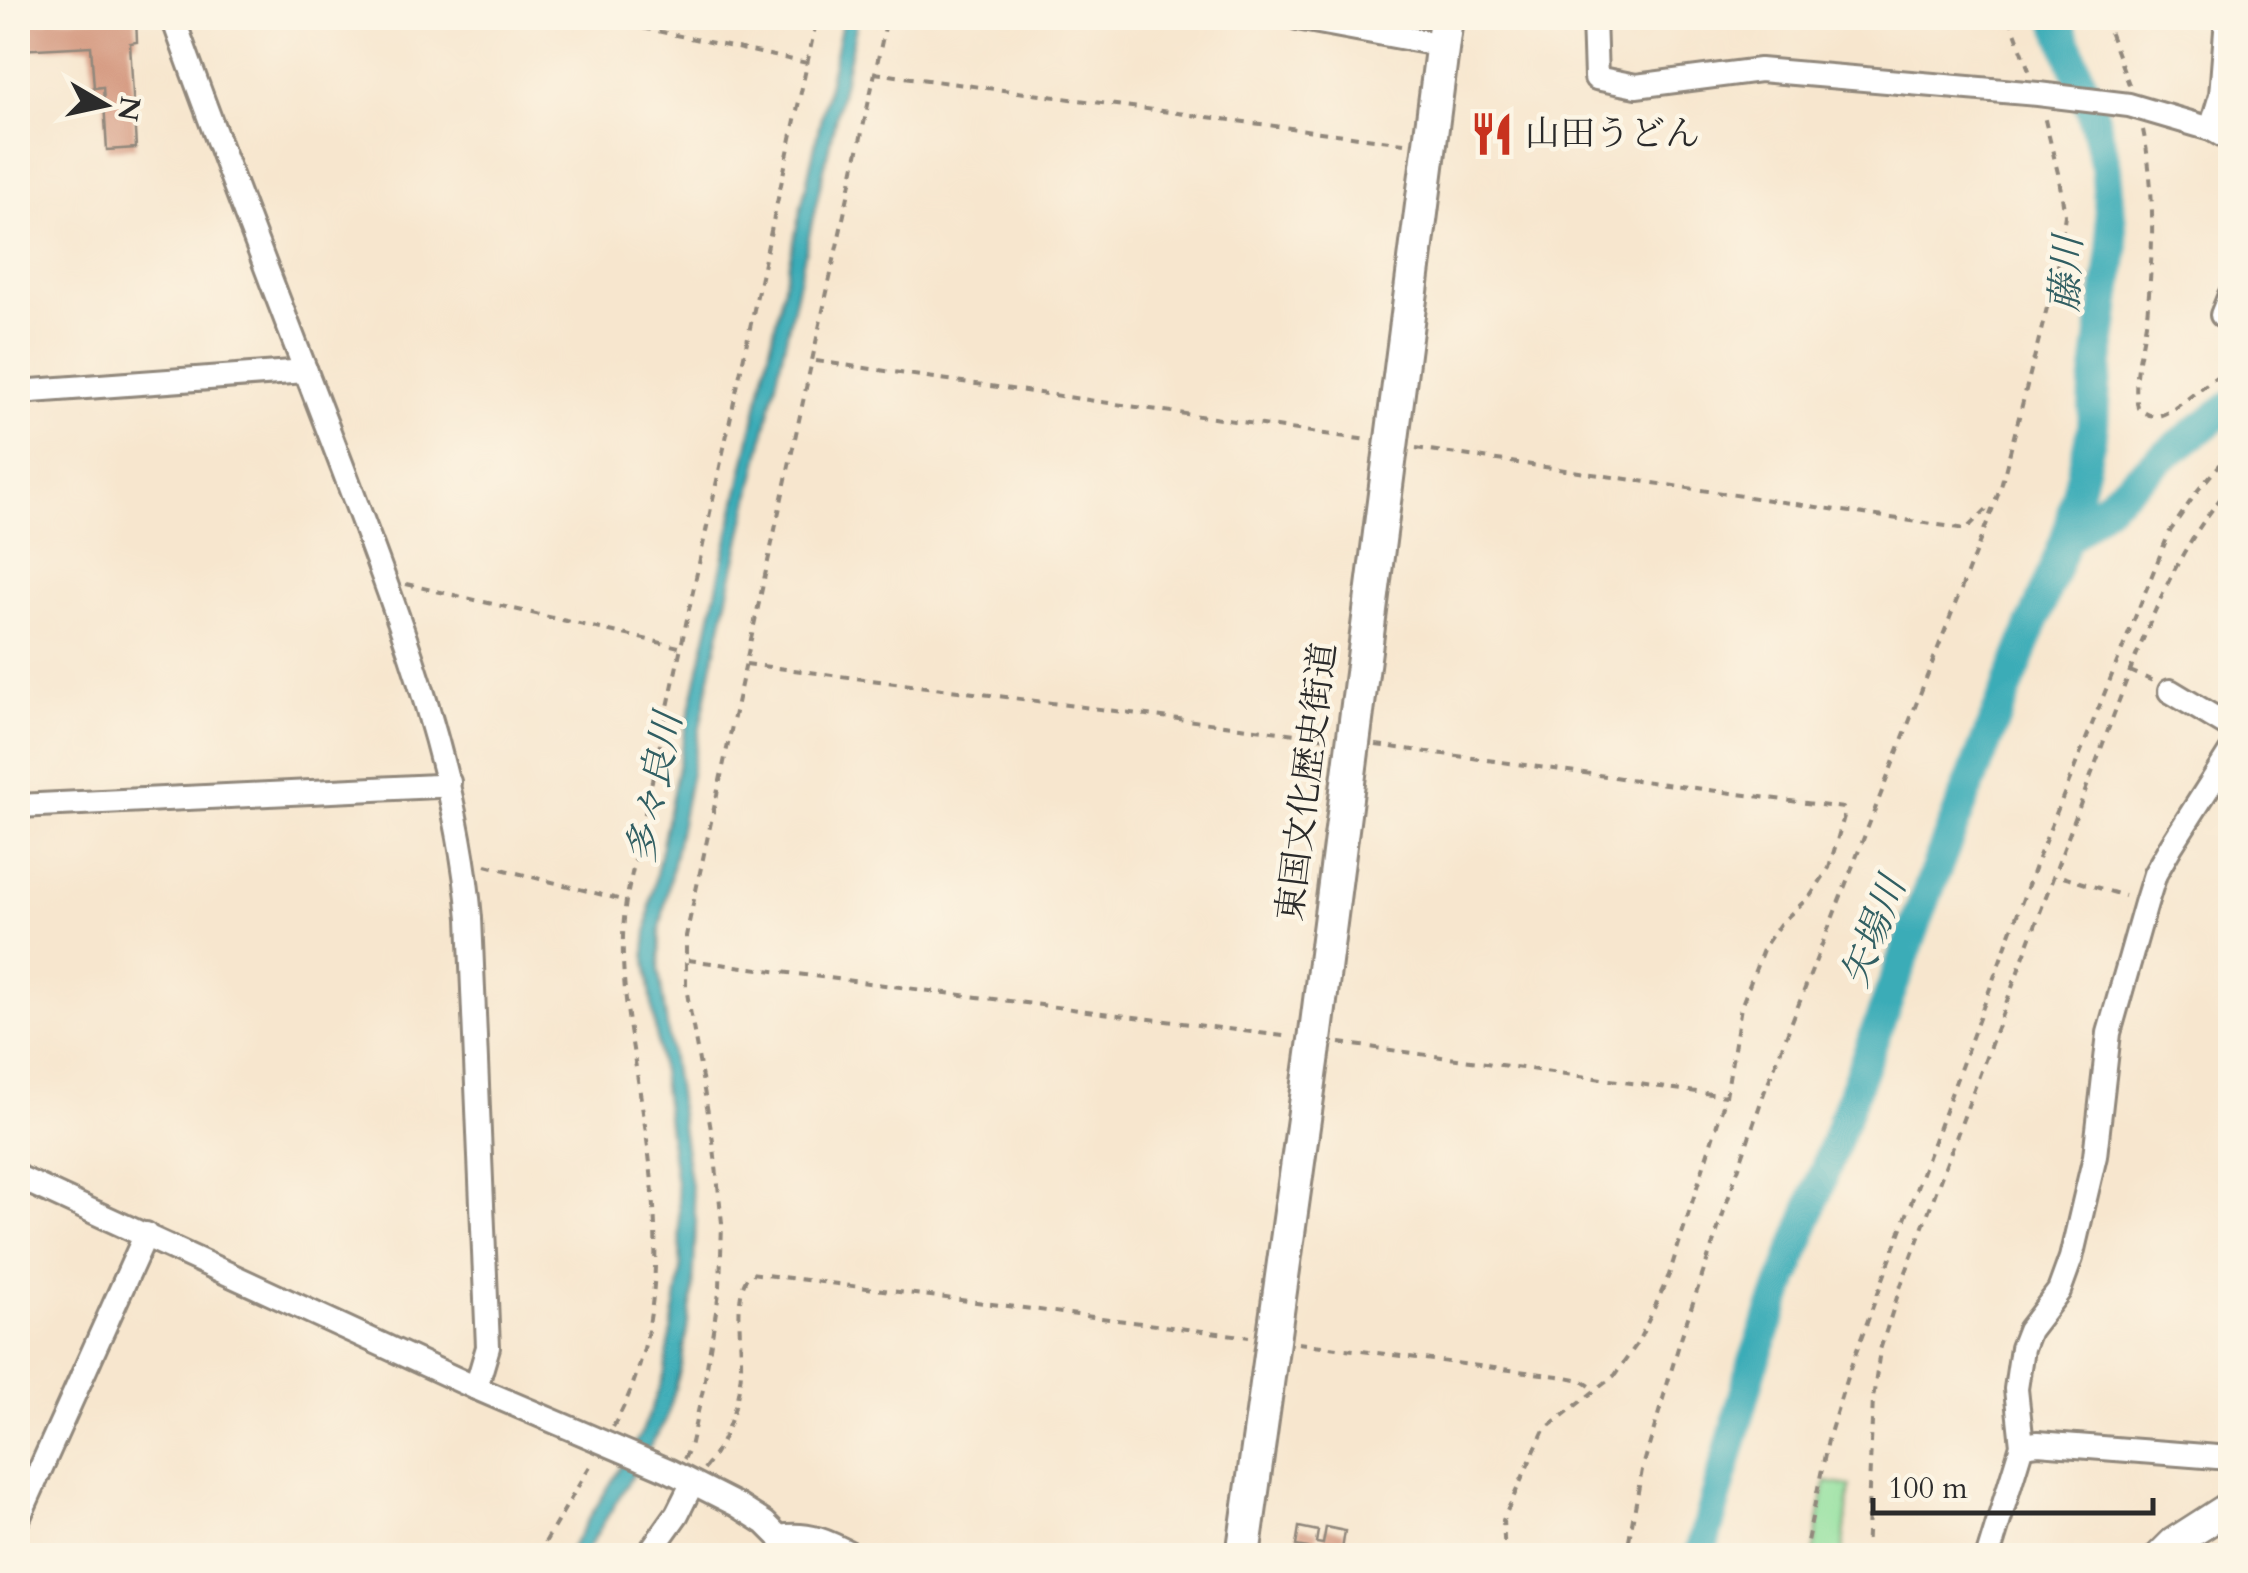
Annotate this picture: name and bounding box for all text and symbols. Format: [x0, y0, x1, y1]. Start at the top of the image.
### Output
north arrow [55, 55, 155, 155]
text: N [108, 94, 149, 124]
restaurant icon: 山田うどん [1468, 110, 1516, 158]
place label: 山田うどん [1525, 110, 1700, 158]
water label: 藤川 [2039, 231, 2095, 313]
street label: 東国文化歴史街道 [1266, 640, 1348, 924]
water label: 多々良川 [615, 705, 696, 868]
water label: 矢場川 [1829, 866, 1920, 995]
scale bar [1873, 1453, 2153, 1515]
text: 100 m [1888, 1468, 1968, 1509]

